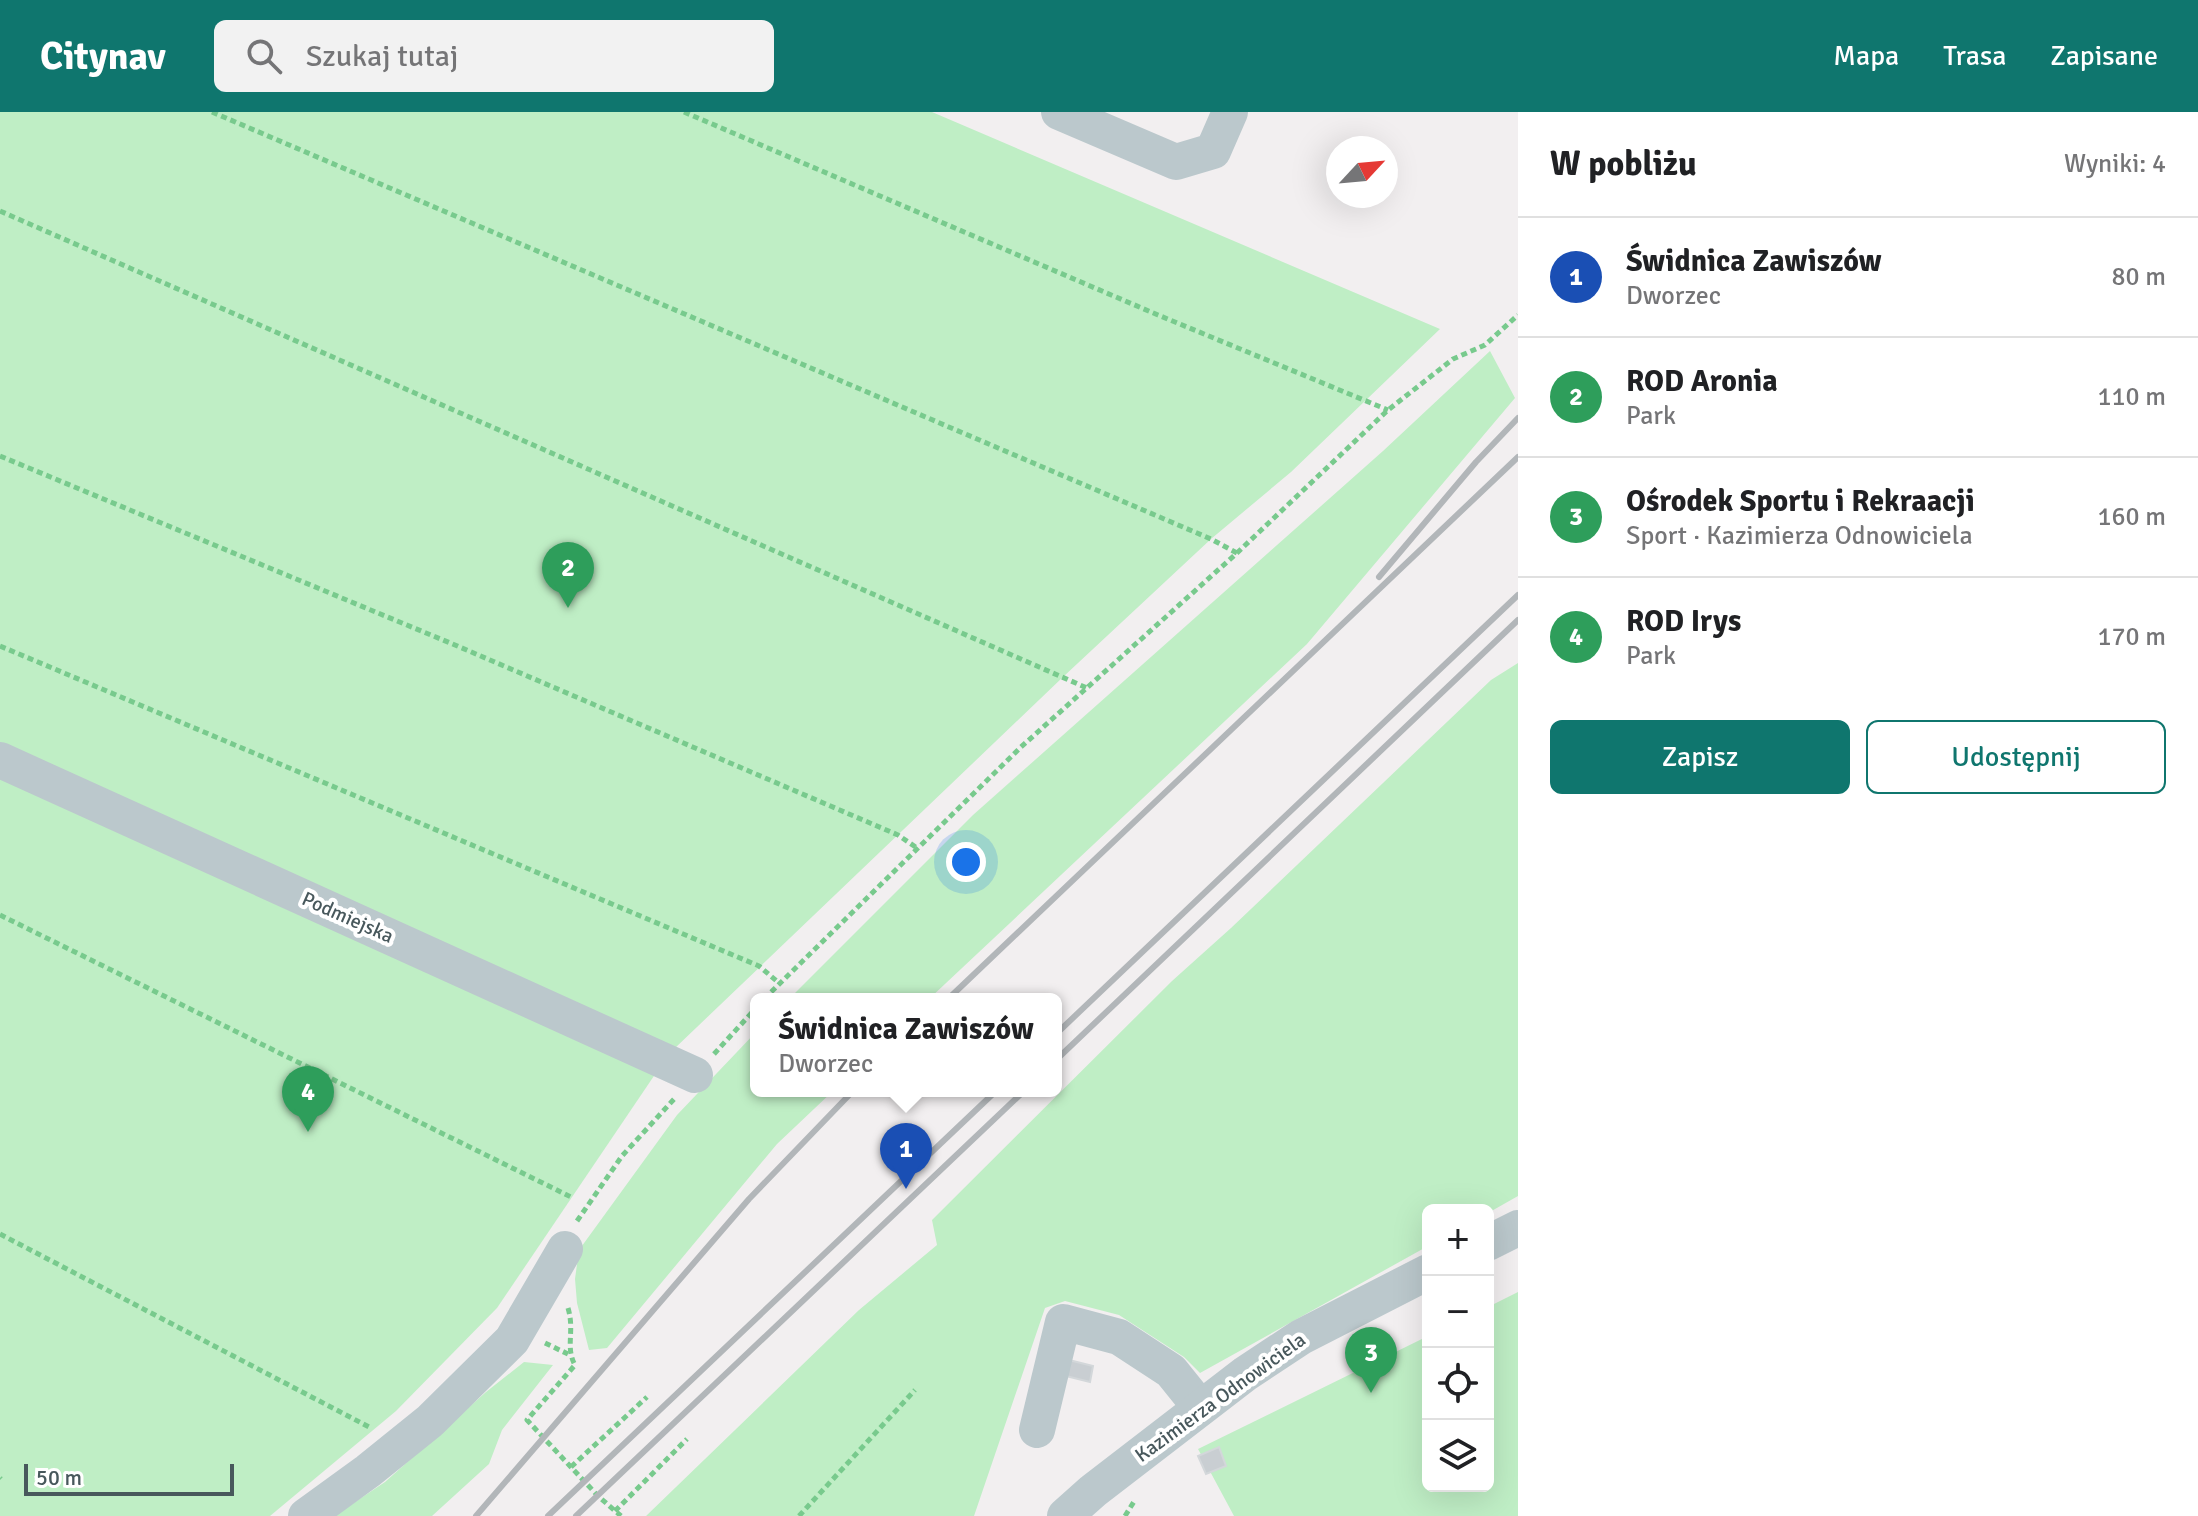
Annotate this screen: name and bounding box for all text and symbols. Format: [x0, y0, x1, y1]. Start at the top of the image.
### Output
search box [214, 20, 774, 92]
text: Citynav [40, 33, 166, 80]
icon: search [242, 34, 286, 78]
text: Szukaj tutaj [306, 38, 458, 75]
text: Mapa [1833, 39, 1899, 73]
text: Trasa [1943, 39, 2006, 73]
text: Zapisane [2050, 39, 2158, 73]
north arrow [1326, 136, 1398, 208]
text: W pobliżu [1550, 143, 1697, 185]
text: Wyniki: 4 [2064, 148, 2166, 180]
text: Świdnica Zawiszów [1626, 243, 1881, 280]
text: 1 [1569, 261, 1583, 293]
text: 80 m [2111, 261, 2166, 293]
text: Dworzec [1626, 280, 1721, 312]
text: ROD Aronia [1626, 363, 1778, 400]
text: 2 [1569, 381, 1583, 413]
text: 110 m [2097, 381, 2166, 413]
text: Park [1626, 400, 1676, 432]
text: Ośrodek Sportu i Rekraacji [1626, 483, 1975, 520]
text: 3 [1569, 501, 1583, 533]
text: 160 m [2097, 501, 2166, 533]
text: Sport · Kazimierza Odnowiciela [1626, 520, 1973, 552]
pin: 2 [542, 542, 594, 608]
text: ROD Irys [1626, 603, 1741, 640]
text: 4 [1569, 621, 1583, 653]
text: 170 m [2097, 621, 2166, 653]
text: Park [1626, 640, 1676, 672]
button: Zapisz [1550, 720, 1850, 794]
button: Udostępnij [1866, 720, 2166, 794]
your location [946, 842, 986, 882]
street label: Podmiejska [298, 886, 397, 949]
popup [750, 993, 1062, 1097]
text: Świdnica Zawiszów [778, 1011, 1034, 1048]
text: Dworzec [778, 1048, 873, 1080]
pin: 4 [282, 1066, 334, 1132]
pin: 1 [880, 1123, 932, 1189]
map controls [1422, 1204, 1494, 1492]
button: + [1422, 1204, 1494, 1276]
button: − [1422, 1276, 1494, 1348]
street label: Kazimierza Odnowiciela [1130, 1327, 1311, 1468]
pin: 3 [1345, 1327, 1397, 1393]
button: locate [1422, 1348, 1494, 1420]
button: layers [1422, 1420, 1494, 1492]
scale bar [24, 1460, 234, 1496]
text: 50 m [36, 1464, 82, 1491]

